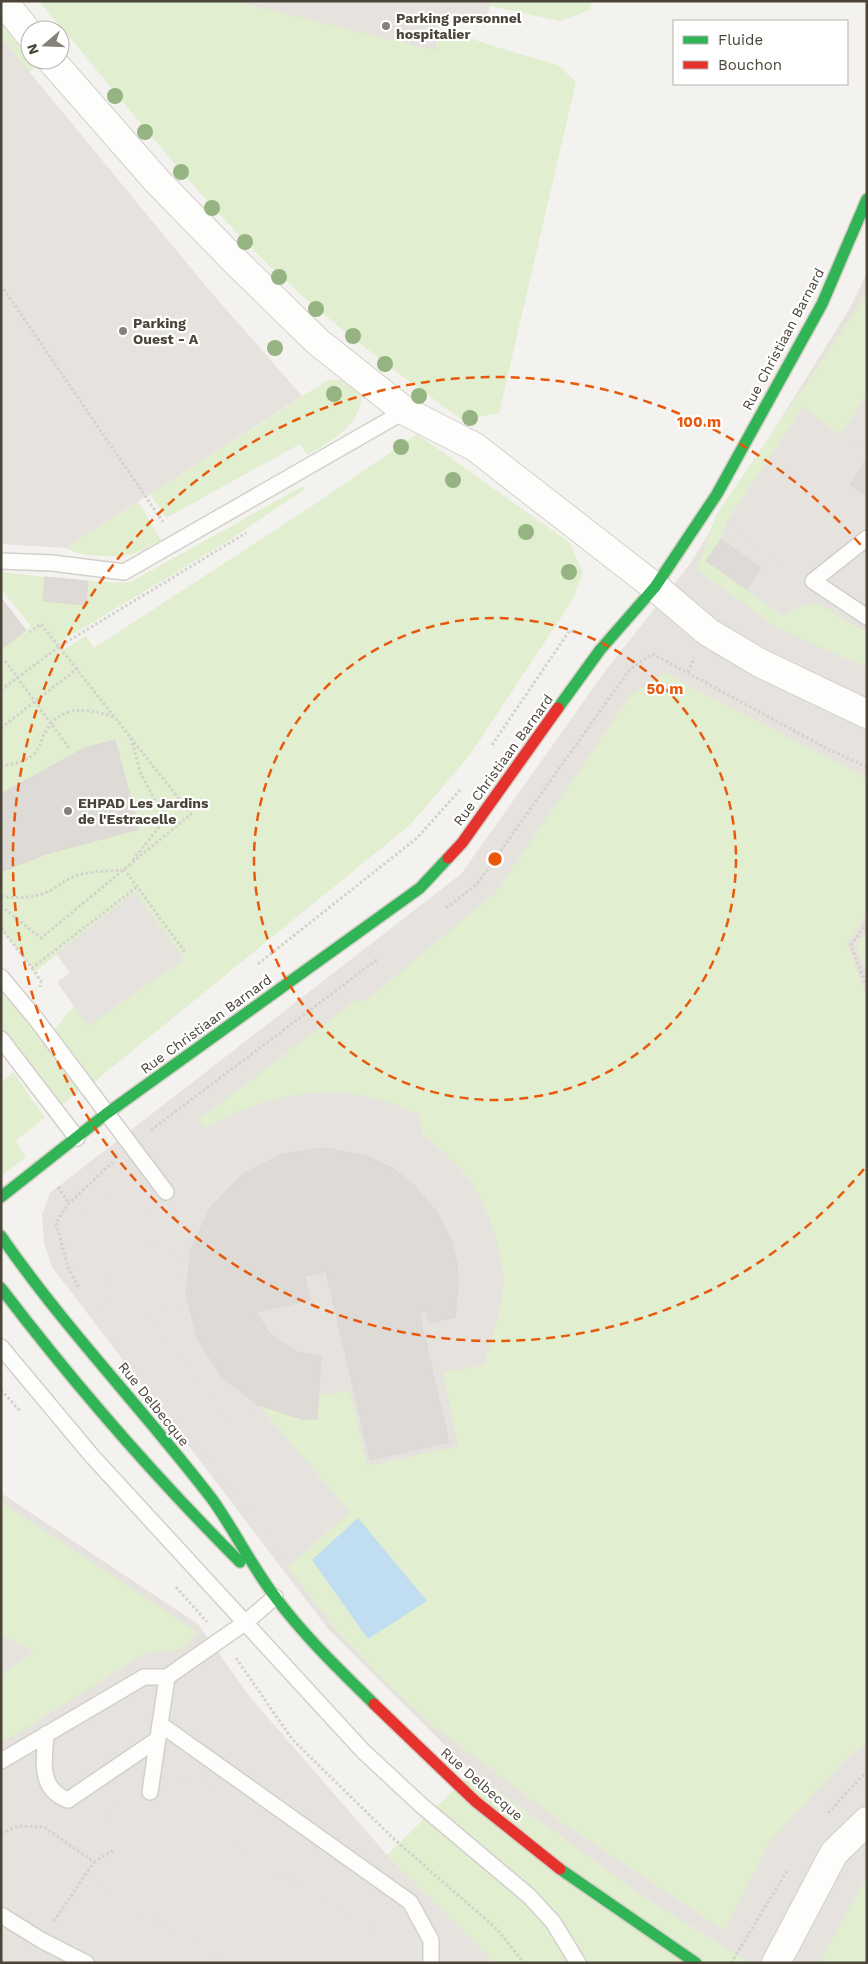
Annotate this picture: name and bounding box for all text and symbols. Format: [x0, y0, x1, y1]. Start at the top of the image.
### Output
place label: Parking personnel hospitalier [396, 10, 522, 42]
north arrow [20, 20, 70, 70]
marker: Parking personnel hospitalier [380, 20, 392, 32]
legend [673, 20, 848, 85]
text: Fluide [718, 31, 763, 49]
text: N [23, 42, 42, 57]
text: Bouchon [718, 56, 782, 74]
street label: Rue Christiaan Barnard [739, 265, 827, 413]
place label: Parking Ouest - A [133, 315, 199, 347]
marker: Parking Ouest - A [117, 325, 129, 337]
text: 100 m [677, 413, 721, 431]
text: 50 m [647, 680, 683, 698]
street label: Rue Christiaan Barnard [450, 691, 556, 829]
place label: EHPAD Les Jardins de l'Estracelle [78, 795, 209, 827]
marker: EHPAD Les Jardins de l'Estracelle [62, 805, 74, 817]
centre of rings [486, 850, 504, 868]
street label: Rue Christiaan Barnard [137, 971, 275, 1077]
street label: Rue Delbecque [115, 1359, 193, 1449]
street label: Rue Delbecque [438, 1744, 526, 1824]

